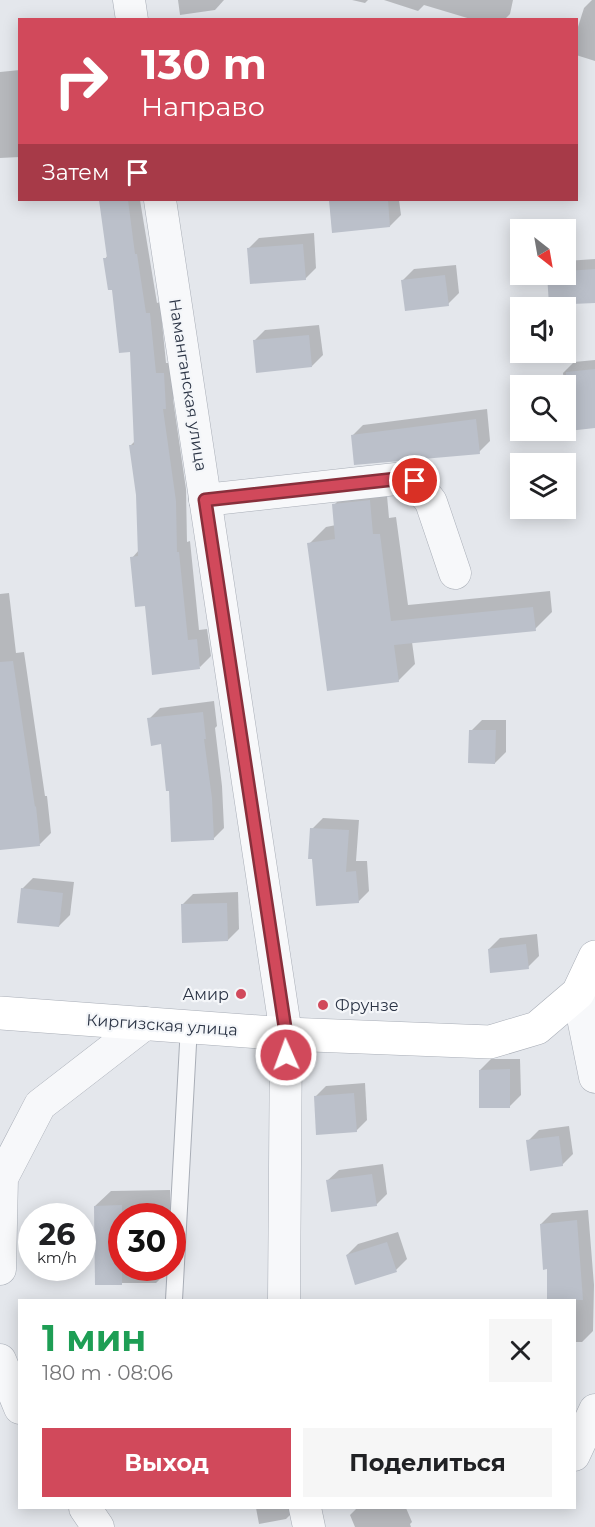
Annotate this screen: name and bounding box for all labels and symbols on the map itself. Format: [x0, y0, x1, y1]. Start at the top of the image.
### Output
north arrow [510, 219, 576, 285]
street label: Наманганская улица [165, 297, 211, 473]
pin [389, 455, 440, 506]
place label: Амир [182, 985, 229, 1004]
marker: Амир [234, 987, 248, 1001]
place label: Фрунзе [335, 996, 399, 1015]
marker: Фрунзе [316, 998, 330, 1012]
street label: Киргизская улица [86, 1010, 238, 1040]
position arrow [254, 1023, 318, 1087]
speed limit sign: 30 [108, 1203, 186, 1281]

